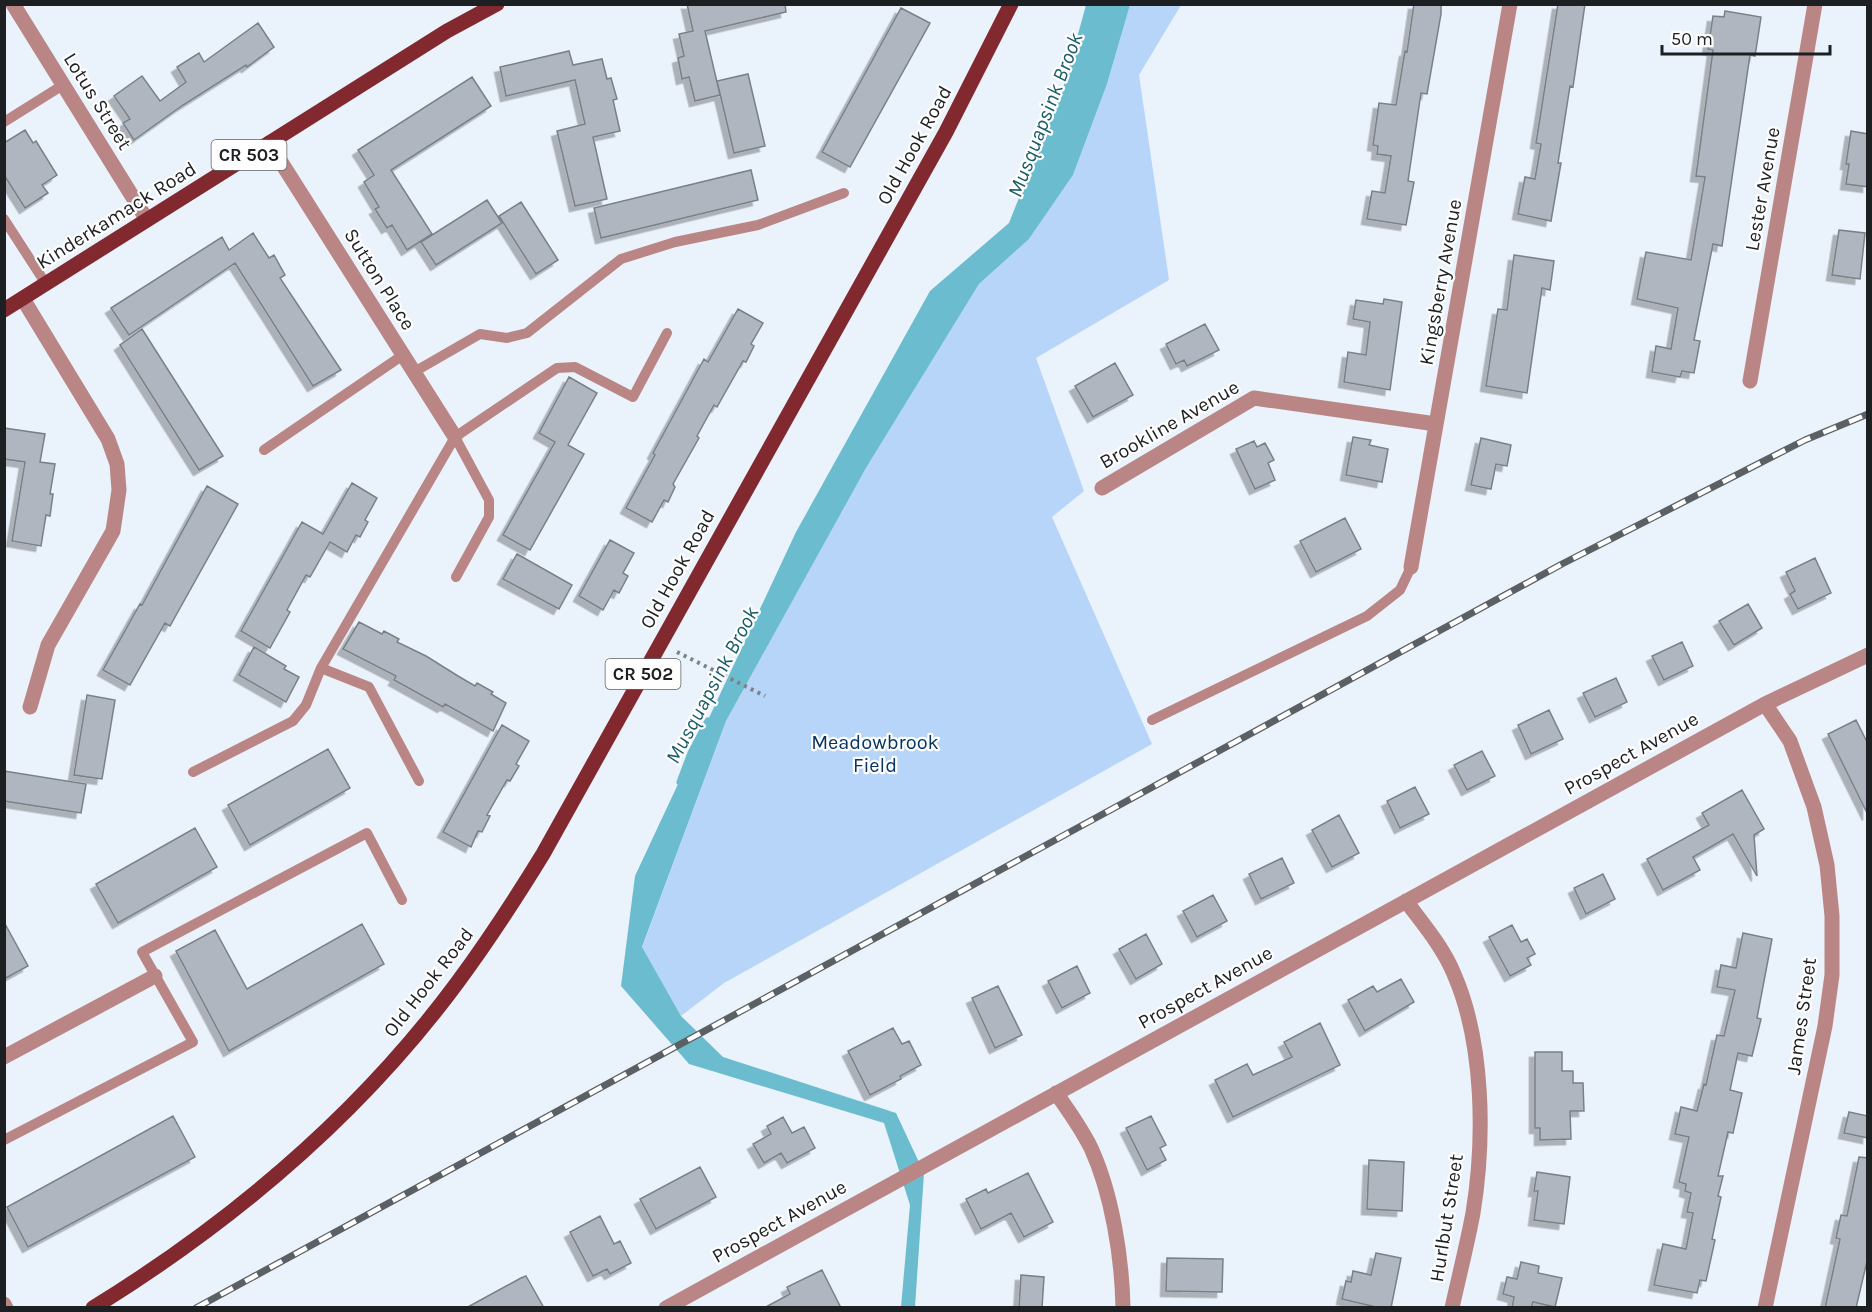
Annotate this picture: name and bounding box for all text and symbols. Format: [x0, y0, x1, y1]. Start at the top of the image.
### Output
scale bar [1662, 18, 1830, 56]
text: 50 m [1671, 28, 1713, 50]
water label: Musquapsink Brook [1003, 29, 1088, 201]
street label: Lotus Street [59, 48, 137, 154]
street label: Old Hook Road [872, 82, 957, 209]
street label: Lester Avenue [1740, 125, 1785, 253]
road number: CR 503 [212, 140, 286, 170]
street label: Kinderkamack Road [32, 157, 200, 274]
street label: Kingsberry Avenue [1415, 197, 1466, 367]
street label: Sutton Place [339, 224, 420, 334]
street label: Brookline Avenue [1095, 375, 1243, 474]
street label: Old Hook Road [635, 506, 720, 633]
water label: Musquapsink Brook [661, 602, 764, 768]
road number: CR 502 [606, 659, 680, 689]
street label: Prospect Avenue [1560, 707, 1702, 800]
park label: Meadowbrook Field [811, 731, 939, 777]
street label: Old Hook Road [379, 923, 478, 1042]
street label: Prospect Avenue [1134, 941, 1276, 1034]
street label: James Street [1782, 955, 1821, 1076]
street label: Hurlbut Street [1425, 1152, 1468, 1284]
street label: Prospect Avenue [708, 1175, 850, 1268]

